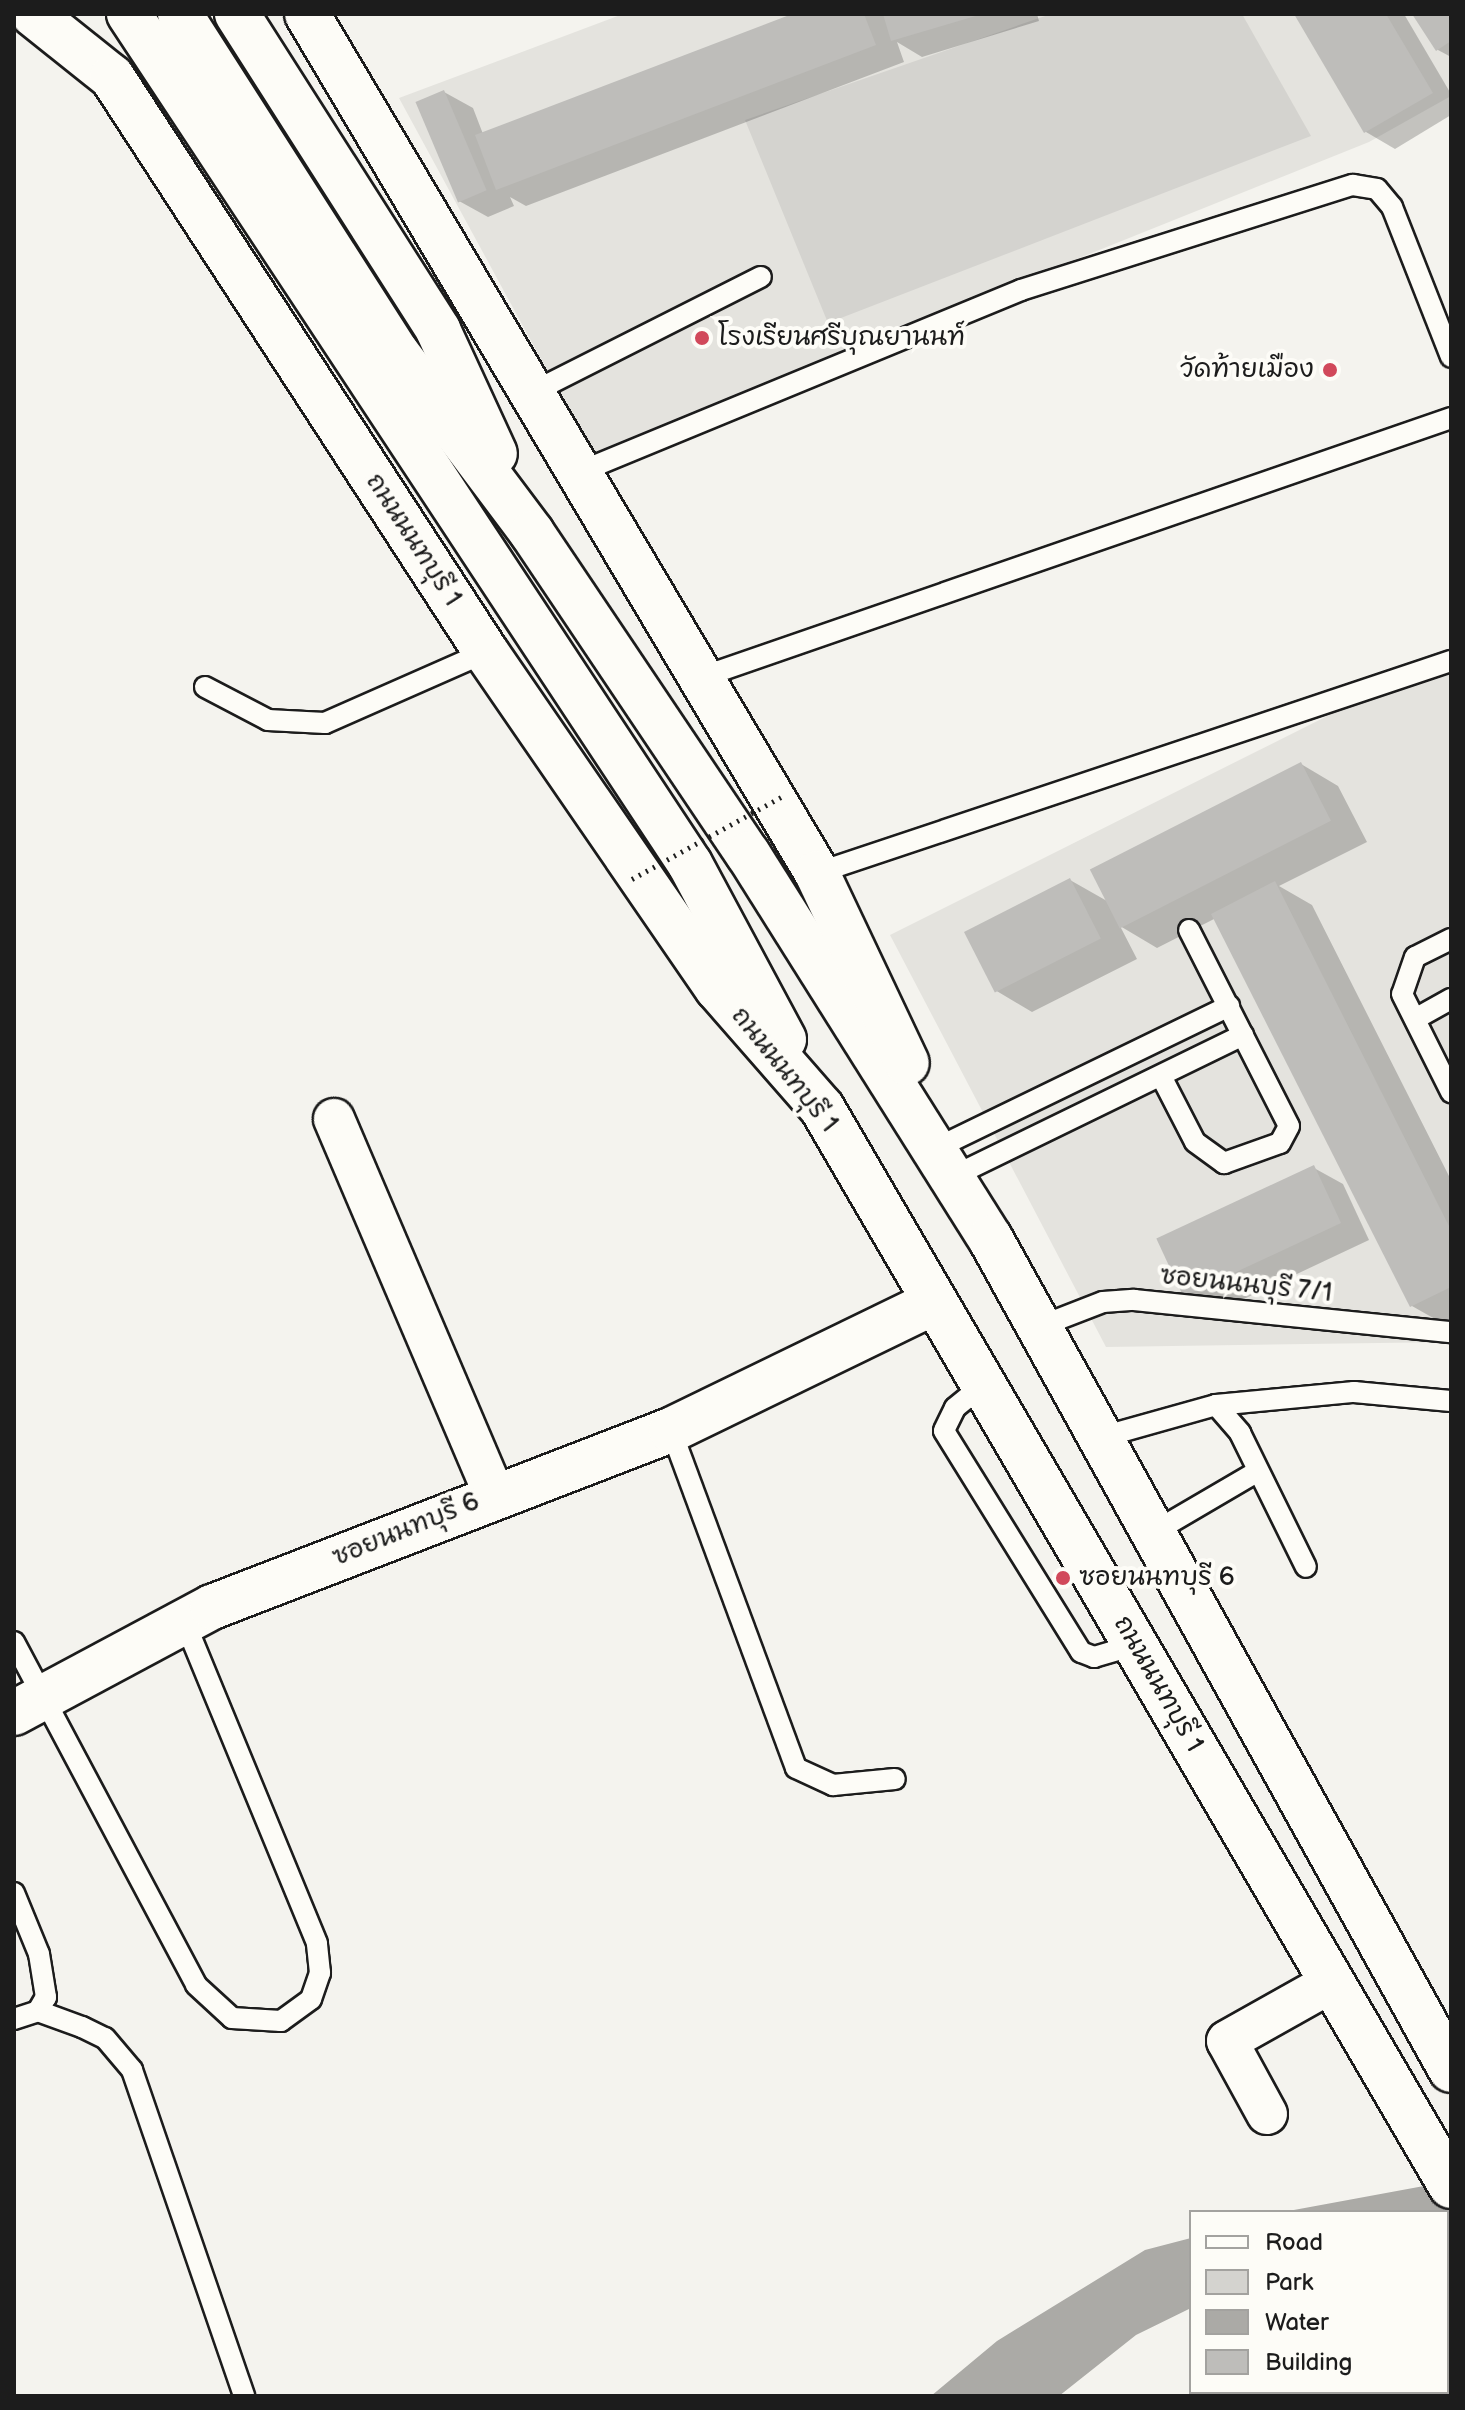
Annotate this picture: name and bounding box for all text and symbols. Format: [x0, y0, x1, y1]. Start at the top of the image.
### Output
place label: โรงเรียนศรีบุณยานนท์ [718, 322, 965, 354]
marker: โรงเรียนศรีบุณยานนท์ [693, 329, 711, 347]
place label: วัดท้ายเมือง [1180, 354, 1314, 386]
marker: วัดท้ายเมือง [1321, 361, 1339, 379]
street label: ถนนนนทบุรี 1 [359, 468, 467, 612]
street label: ถนนนนทบุรี 1 [724, 1001, 844, 1139]
street label: ซอยนนนบุรี 7/1 [1158, 1260, 1334, 1310]
street label: ซอยนนทบุรี 6 [328, 1486, 484, 1574]
place label: ซอยนนทบุรี 6 [1079, 1562, 1235, 1594]
marker: ซอยนนทบุรี 6 [1054, 1569, 1072, 1587]
street label: ถนนนนทบุรี 1 [1106, 1610, 1210, 1758]
legend [1189, 2210, 1449, 2394]
text: Road [1265, 2228, 1323, 2257]
text: Park [1265, 2268, 1313, 2297]
text: Water [1265, 2308, 1329, 2337]
text: Building [1265, 2348, 1352, 2377]

